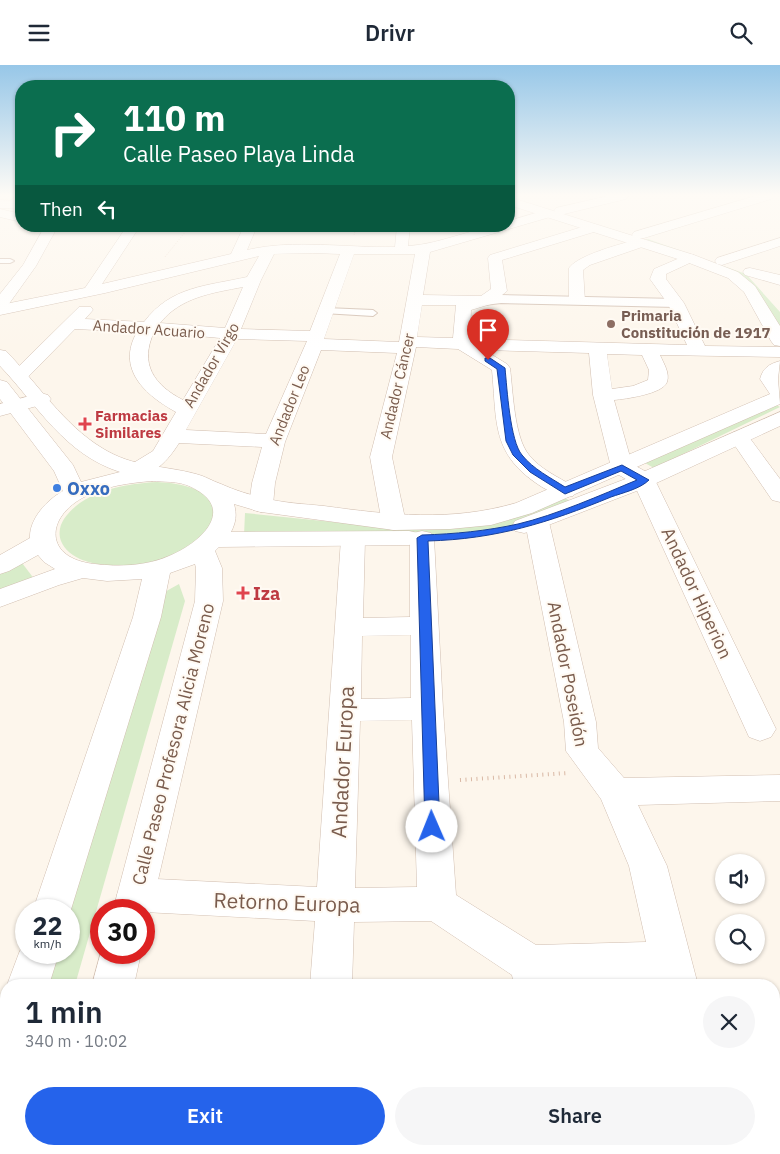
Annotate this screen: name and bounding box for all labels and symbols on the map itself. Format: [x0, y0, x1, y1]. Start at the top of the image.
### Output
place label: Primaria Constitución de 1917 [621, 306, 770, 342]
pin [467, 309, 509, 360]
street label: Andador Acuario [92, 316, 206, 342]
marker: Primaria Constitución de 1917 [605, 318, 617, 330]
street label: Andador Virgo [179, 319, 243, 411]
street label: Andador Cáncer [376, 331, 419, 441]
street label: Andador Leo [264, 362, 314, 448]
place label: Farmacias Similares [95, 406, 168, 442]
marker: Farmacias Similares [79, 418, 91, 430]
place label: Oxxo [67, 477, 110, 500]
marker: Oxxo [51, 482, 63, 494]
street label: Andador Hiperion [657, 524, 737, 662]
place label: Iza [253, 582, 280, 605]
marker: Iza [237, 587, 249, 599]
street label: Andador Poseidón [543, 599, 593, 749]
street label: Calle Paseo Profesora Alicia Moreno [127, 601, 219, 887]
street label: Andador Europa [324, 685, 360, 839]
position arrow [405, 800, 457, 852]
street label: Retorno Europa [213, 885, 361, 919]
speed limit sign: 30 [90, 899, 155, 964]

